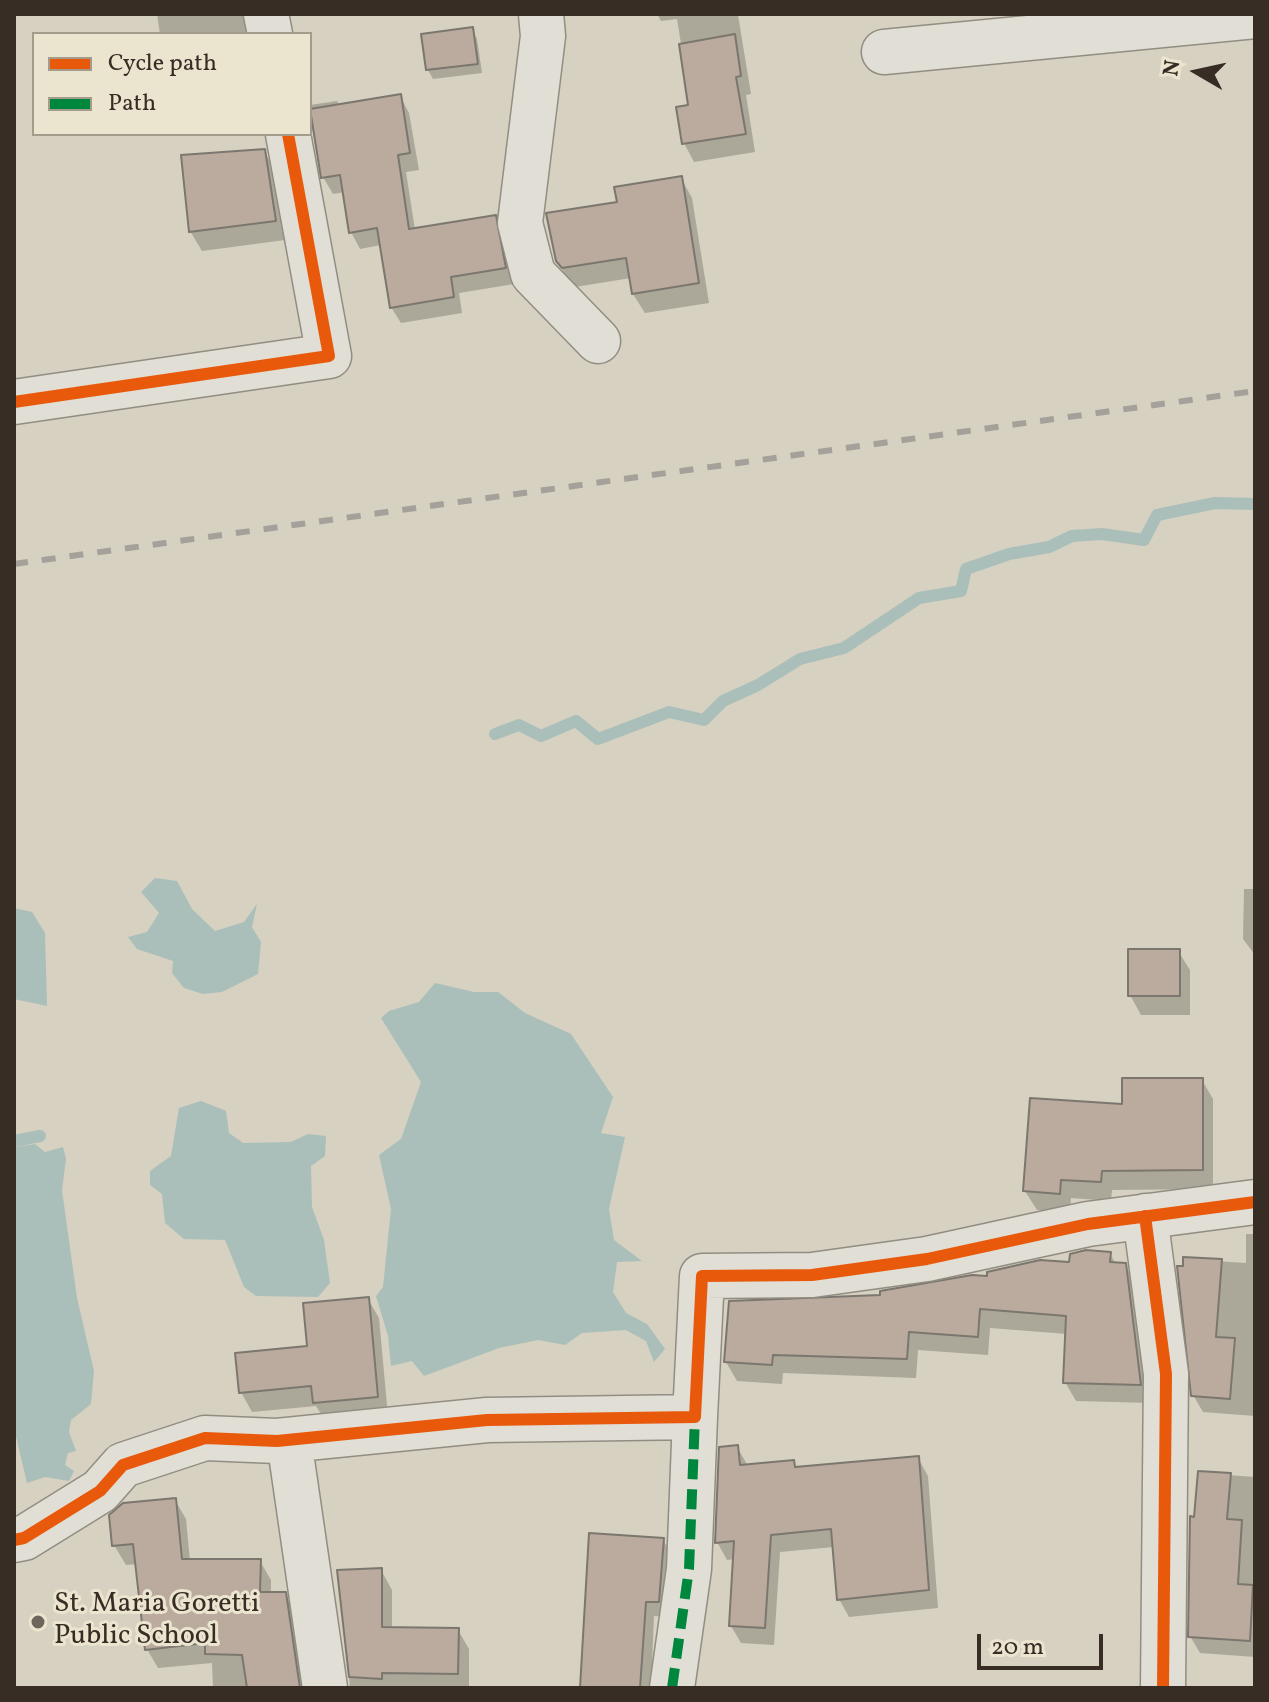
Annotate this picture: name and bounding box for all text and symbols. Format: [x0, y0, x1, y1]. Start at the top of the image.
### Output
legend [32, 32, 312, 136]
north arrow [1157, 32, 1237, 112]
text: Cycle path [108, 47, 217, 81]
text: N [1156, 58, 1189, 78]
text: Path [108, 87, 156, 121]
place label: St. Maria Goretti Public School [54, 1589, 259, 1655]
marker: St. Maria Goretti Public School [29, 1613, 47, 1631]
scale bar [981, 1618, 1107, 1668]
text: 20 m [991, 1631, 1044, 1665]

